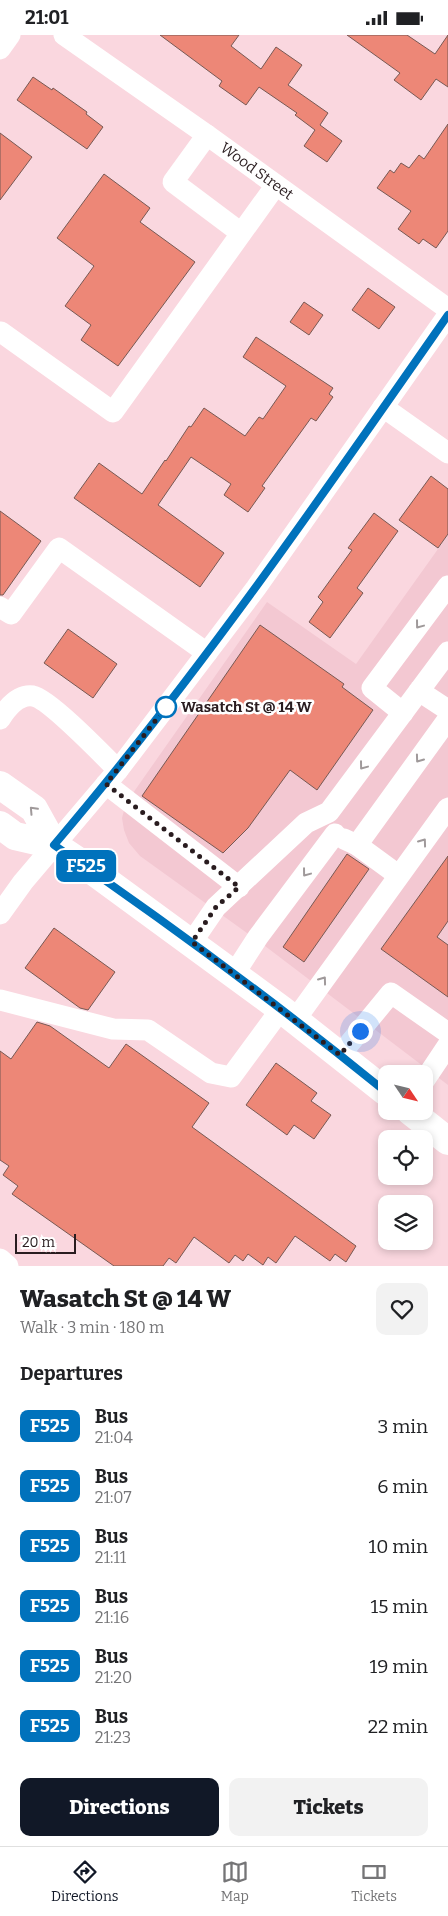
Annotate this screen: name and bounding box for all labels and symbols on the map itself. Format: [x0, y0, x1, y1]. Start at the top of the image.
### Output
street label: Wood Street [217, 139, 297, 204]
one-way arrow [416, 619, 425, 629]
marker: Wasatch St @ 14 W [155, 696, 177, 718]
place label: Wasatch St @ 14 W [181, 698, 313, 716]
one-way arrow [417, 753, 425, 762]
one-way arrow [360, 760, 369, 770]
one-way arrow [29, 807, 38, 816]
one-way arrow [417, 838, 426, 848]
line badge: F525 [51, 850, 121, 882]
one-way arrow [303, 867, 311, 876]
one-way arrow [317, 976, 326, 986]
your location [348, 1019, 373, 1044]
north arrow [378, 1065, 432, 1120]
scale bar [15, 1231, 76, 1254]

